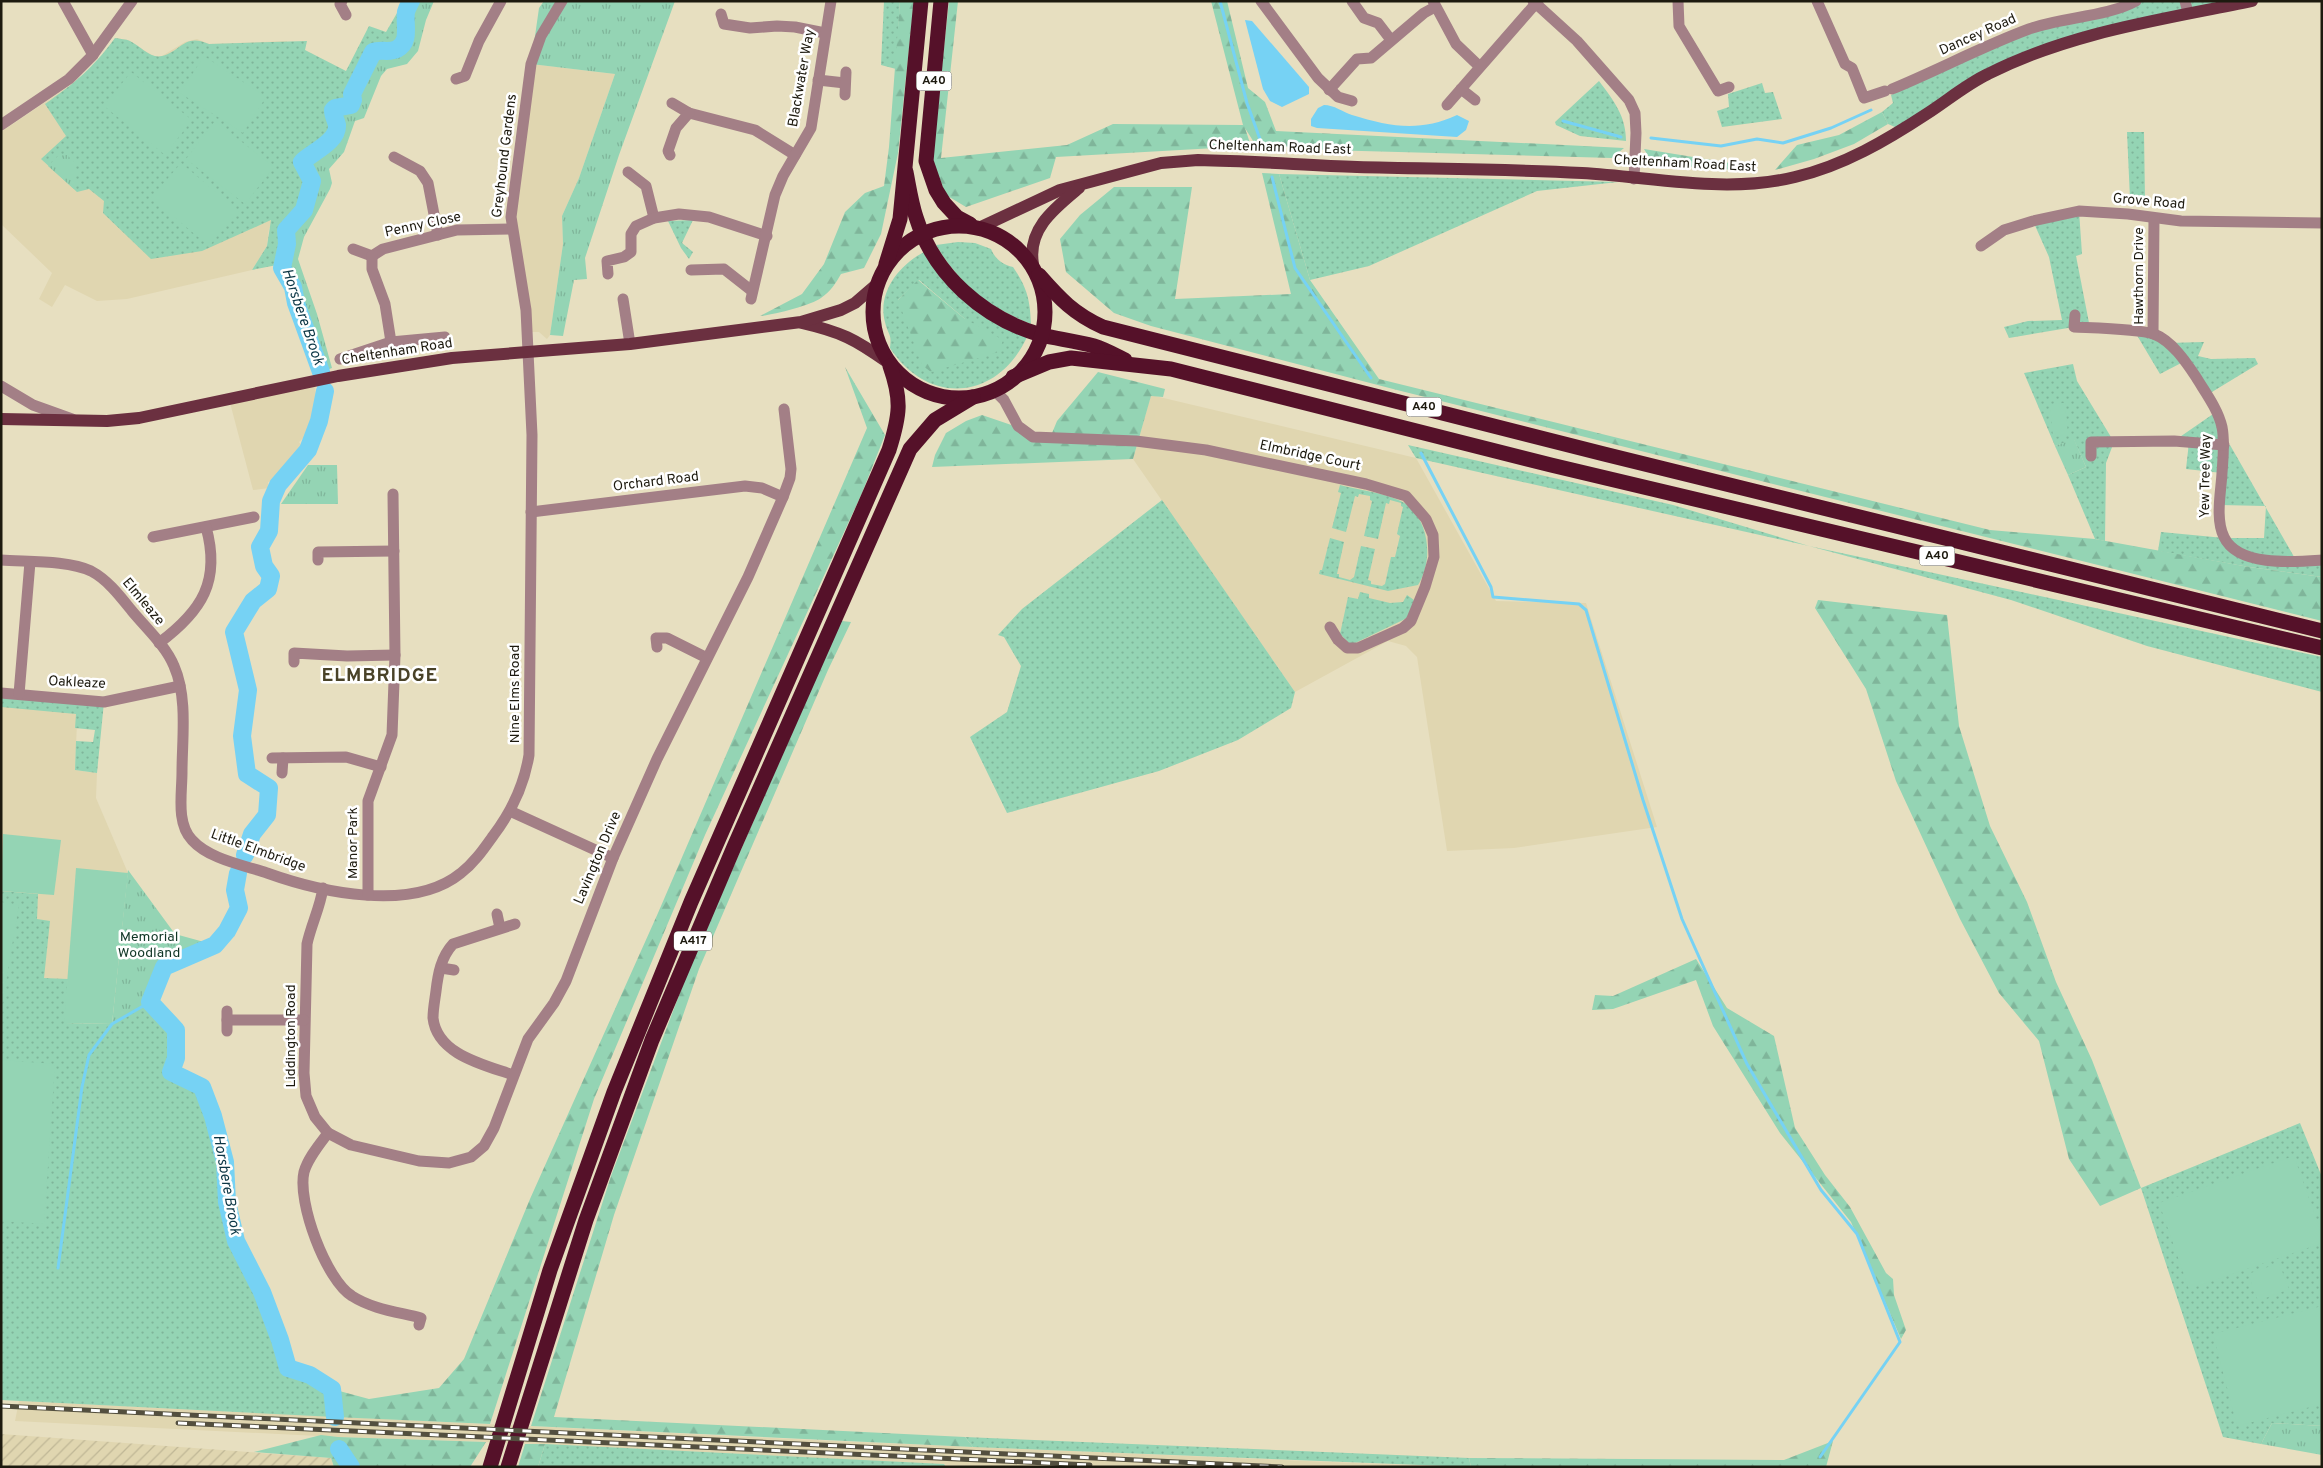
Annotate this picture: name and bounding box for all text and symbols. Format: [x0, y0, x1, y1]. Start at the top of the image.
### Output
street label: Dancey Road [1937, 10, 2019, 60]
street label: Blackwater Way [785, 28, 819, 128]
road number: A40 [916, 72, 952, 90]
street label: Greyhound Gardens [489, 93, 521, 219]
street label: Cheltenham Road East [1208, 137, 1352, 159]
street label: Cheltenham Road East [1613, 152, 1757, 176]
street label: Grove Road [2112, 190, 2186, 214]
street label: Penny Close [383, 209, 463, 241]
street label: Hawthorn Drive [2131, 227, 2148, 325]
water label: Horsbere Brook [277, 266, 328, 368]
street label: Cheltenham Road [340, 335, 454, 369]
road number: A40 [1406, 398, 1442, 417]
street label: Yew Tree Way [2197, 434, 2215, 518]
street label: Elmbridge Court [1258, 437, 1362, 475]
street label: Orchard Road [612, 468, 700, 496]
road number: A40 [1920, 546, 1954, 566]
street label: Elmleaze [118, 575, 168, 629]
street label: Nine Elms Road [507, 645, 524, 743]
district label: ELMBRIDGE [322, 664, 438, 688]
street label: Oakleaze [48, 673, 106, 693]
street label: Manor Park [345, 807, 362, 879]
street label: Lavington Drive [571, 809, 625, 907]
street label: Little Elmbridge [208, 826, 308, 876]
park label: Memorial Woodland [118, 929, 180, 962]
road number: A417 [674, 931, 712, 950]
street label: Liddington Road [283, 984, 300, 1088]
water label: Horsbere Brook [208, 1134, 244, 1237]

